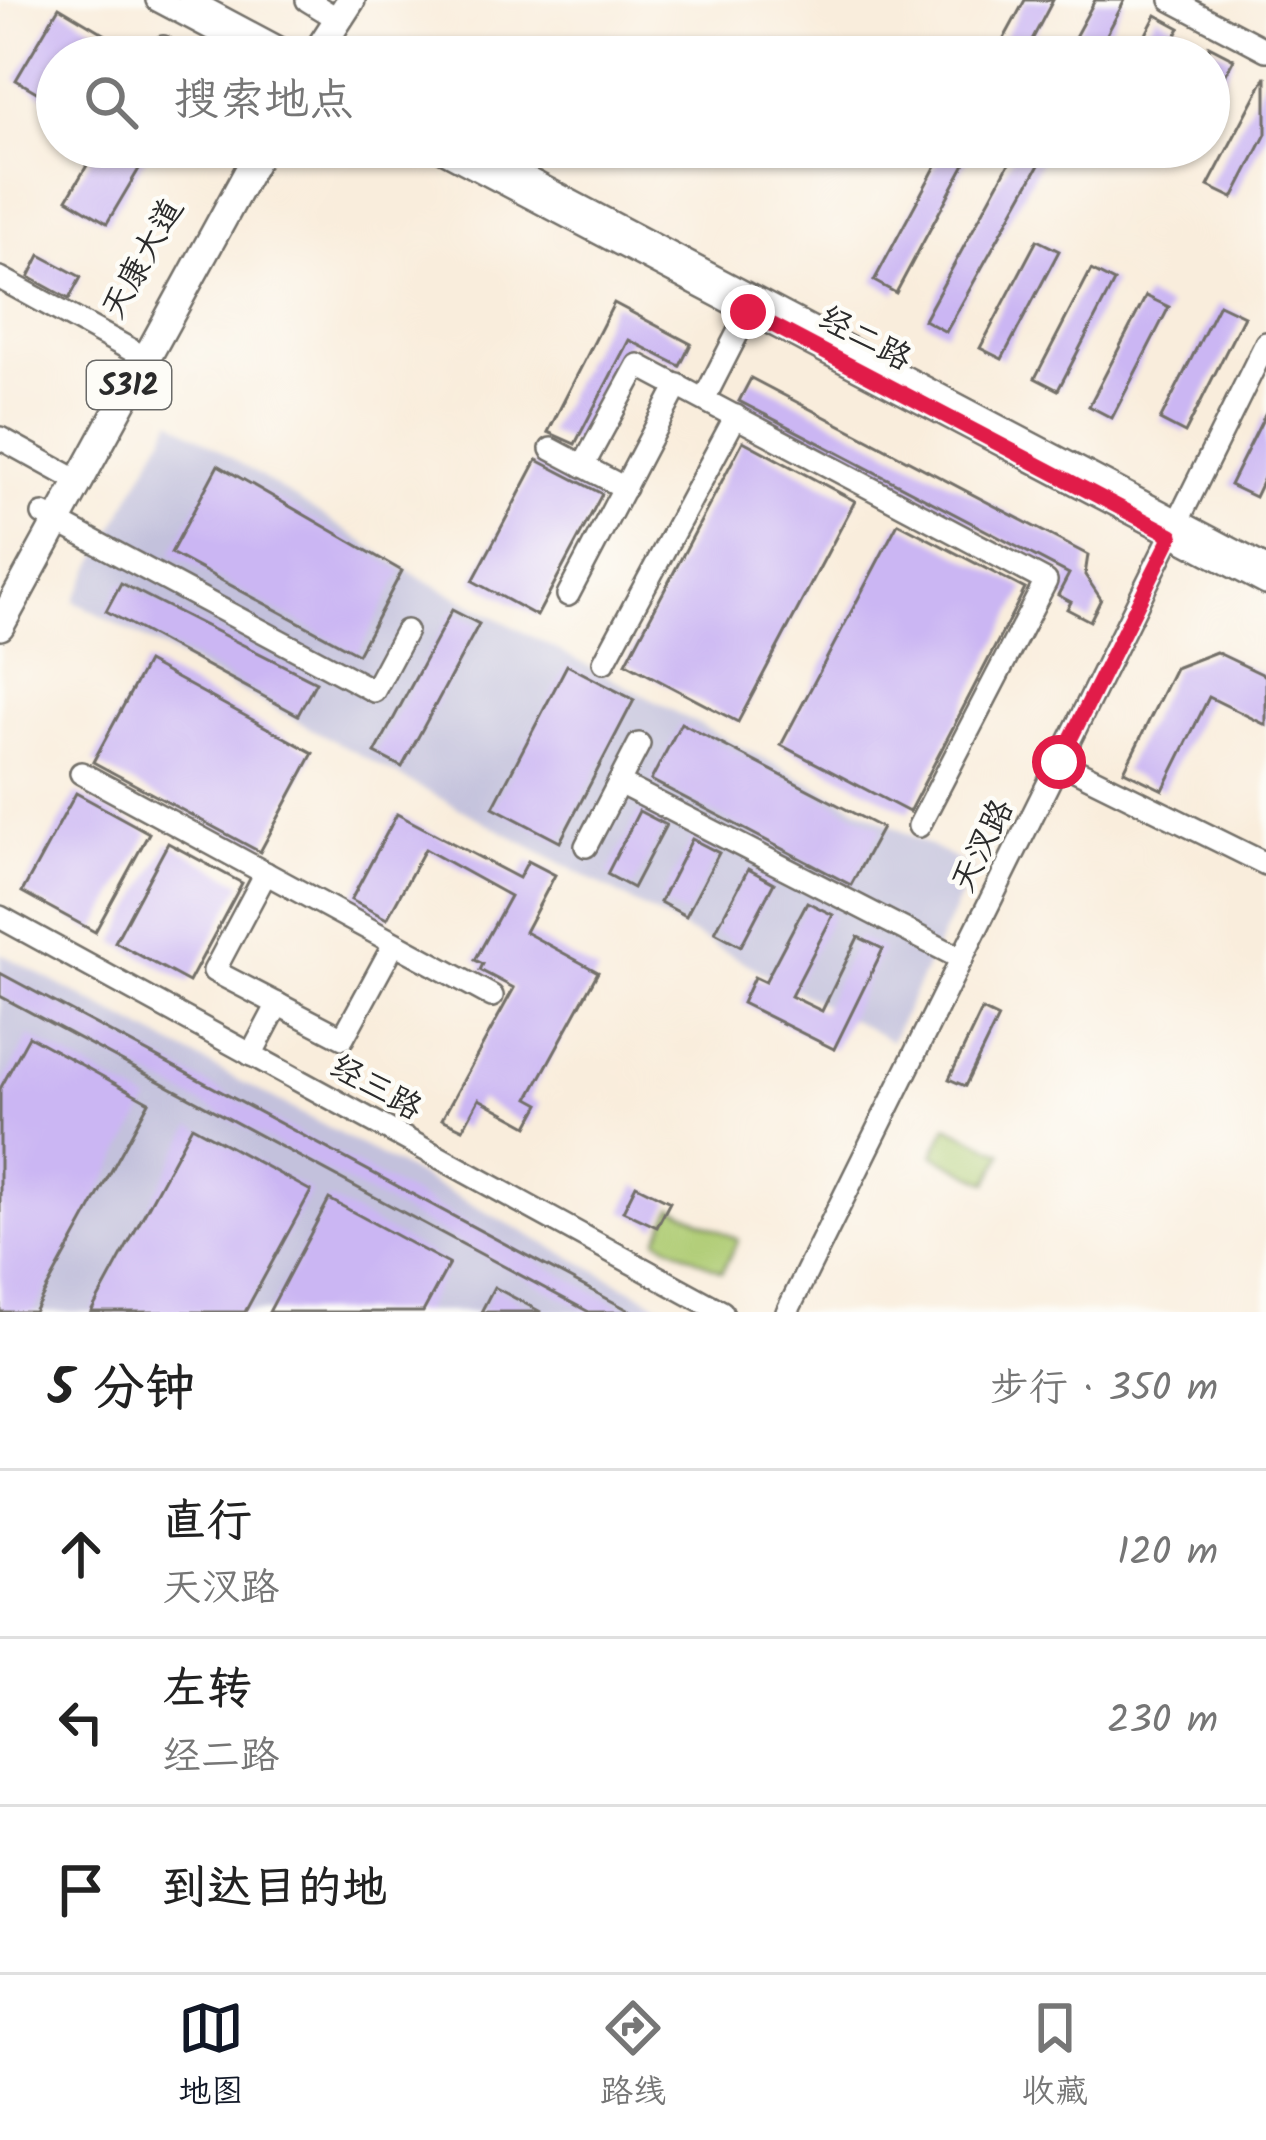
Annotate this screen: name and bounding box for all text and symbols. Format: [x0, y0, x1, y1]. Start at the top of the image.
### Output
search box [36, 36, 1230, 168]
text: 搜索地点 [174, 66, 354, 138]
icon: search [78, 69, 144, 135]
street label: 天康大道 [89, 189, 199, 330]
route end [721, 285, 775, 339]
street label: 经二路 [808, 293, 921, 387]
road number: S312 [87, 361, 171, 409]
route start [1032, 735, 1086, 789]
street label: 天汊路 [939, 790, 1030, 903]
street label: 经三路 [319, 1042, 431, 1136]
text: 5 分钟 [48, 1350, 195, 1431]
text: 步行 · 350 m [990, 1359, 1218, 1421]
text: 直行 [162, 1487, 252, 1559]
icon: ahead [48, 1521, 114, 1587]
text: 120 m [1117, 1523, 1218, 1585]
text: 天汊路 [162, 1559, 279, 1621]
text: 左转 [162, 1655, 252, 1727]
icon: left [48, 1689, 114, 1755]
text: 230 m [1107, 1691, 1218, 1753]
text: 经二路 [162, 1727, 279, 1789]
text: 到达目的地 [162, 1854, 387, 1926]
icon: arrive [48, 1857, 114, 1923]
tab: 地图 [178, 1995, 244, 2120]
tab: 路线 [600, 1995, 666, 2120]
tab: 收藏 [1022, 1995, 1088, 2120]

